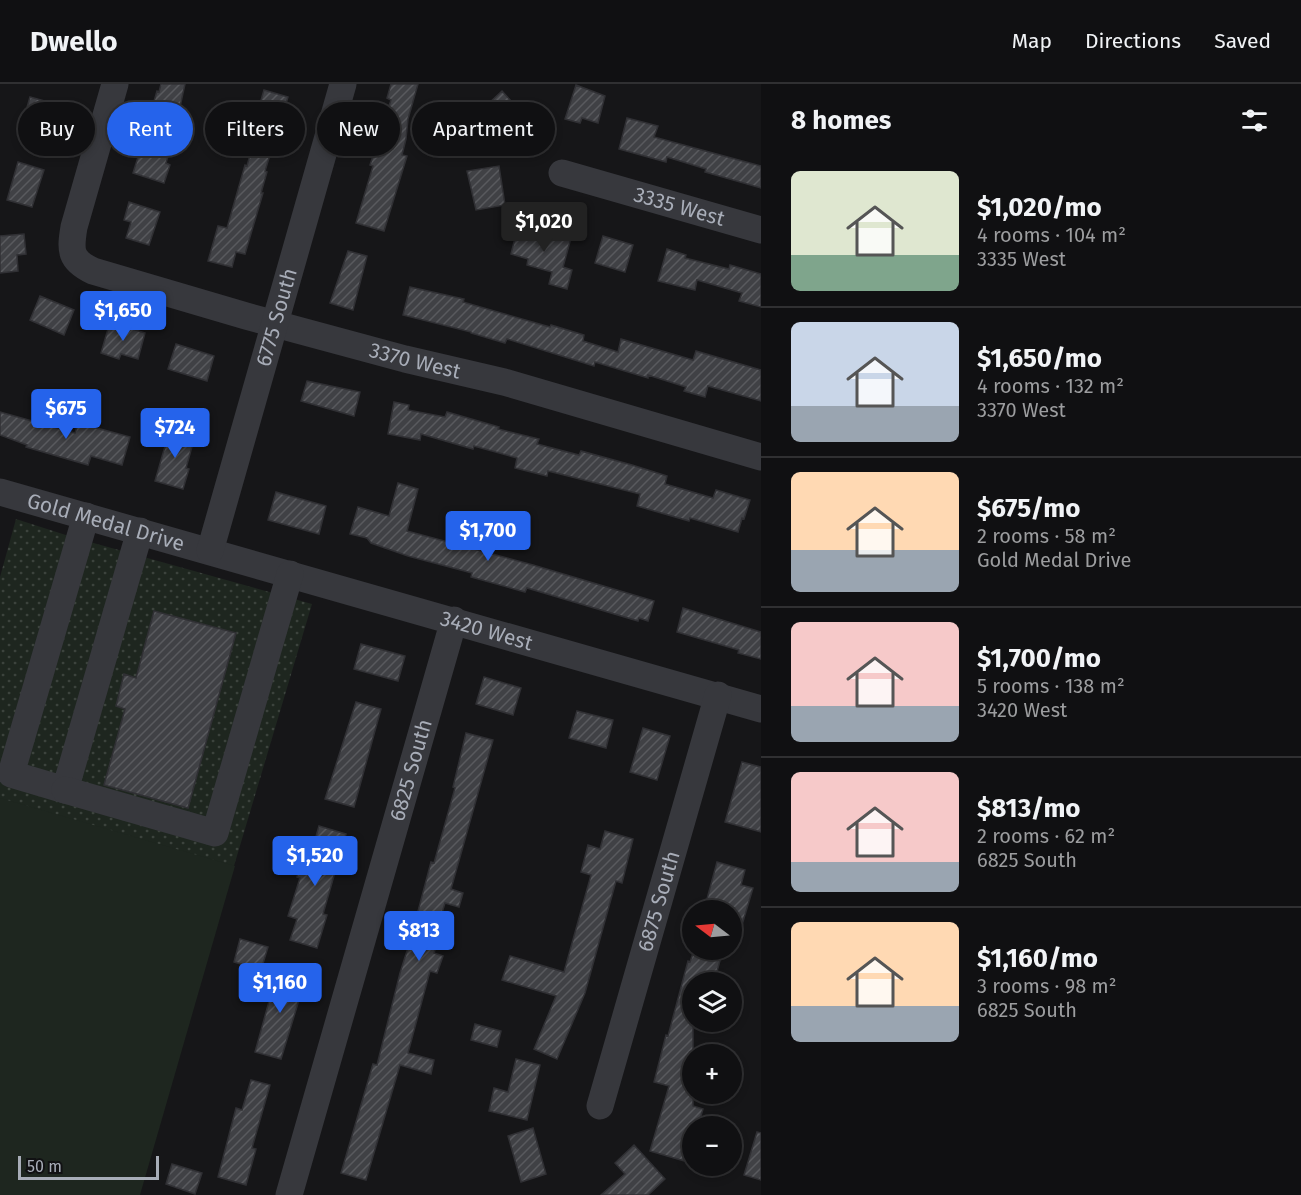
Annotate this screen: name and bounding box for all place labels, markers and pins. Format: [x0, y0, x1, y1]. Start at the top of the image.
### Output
pin: $1,020 [495, 202, 593, 253]
pin: $1,650 [74, 291, 172, 342]
pin: $675 [30, 389, 102, 440]
pin: $724 [139, 408, 211, 459]
pin: $1,700 [439, 511, 537, 562]
pin: $1,520 [266, 836, 364, 887]
pin: $813 [383, 911, 455, 962]
pin: $1,160 [231, 963, 329, 1014]

